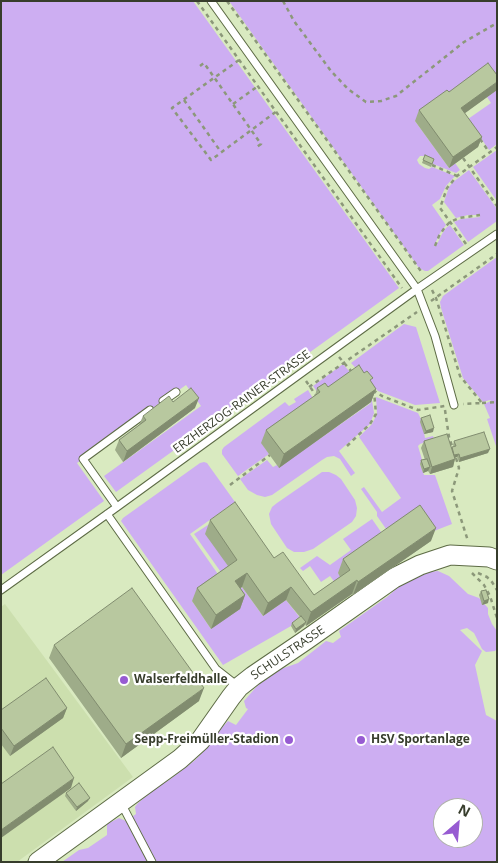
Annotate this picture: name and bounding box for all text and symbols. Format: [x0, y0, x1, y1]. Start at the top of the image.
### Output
street label: ERZHERZOG-RAINER-STRASSE [171, 347, 313, 457]
street label: SCHULSTRASSE [248, 623, 328, 683]
place label: Walserfeldhalle [134, 673, 228, 687]
marker: Walserfeldhalle [118, 674, 130, 686]
place label: Sepp-Freimüller-Stadion [134, 733, 279, 747]
place label: HSV Sportanlage [371, 733, 470, 747]
marker: Sepp-Freimüller-Stadion [283, 734, 295, 746]
marker: HSV Sportanlage [355, 734, 367, 746]
north arrow [433, 798, 483, 848]
text: N [455, 799, 474, 821]

